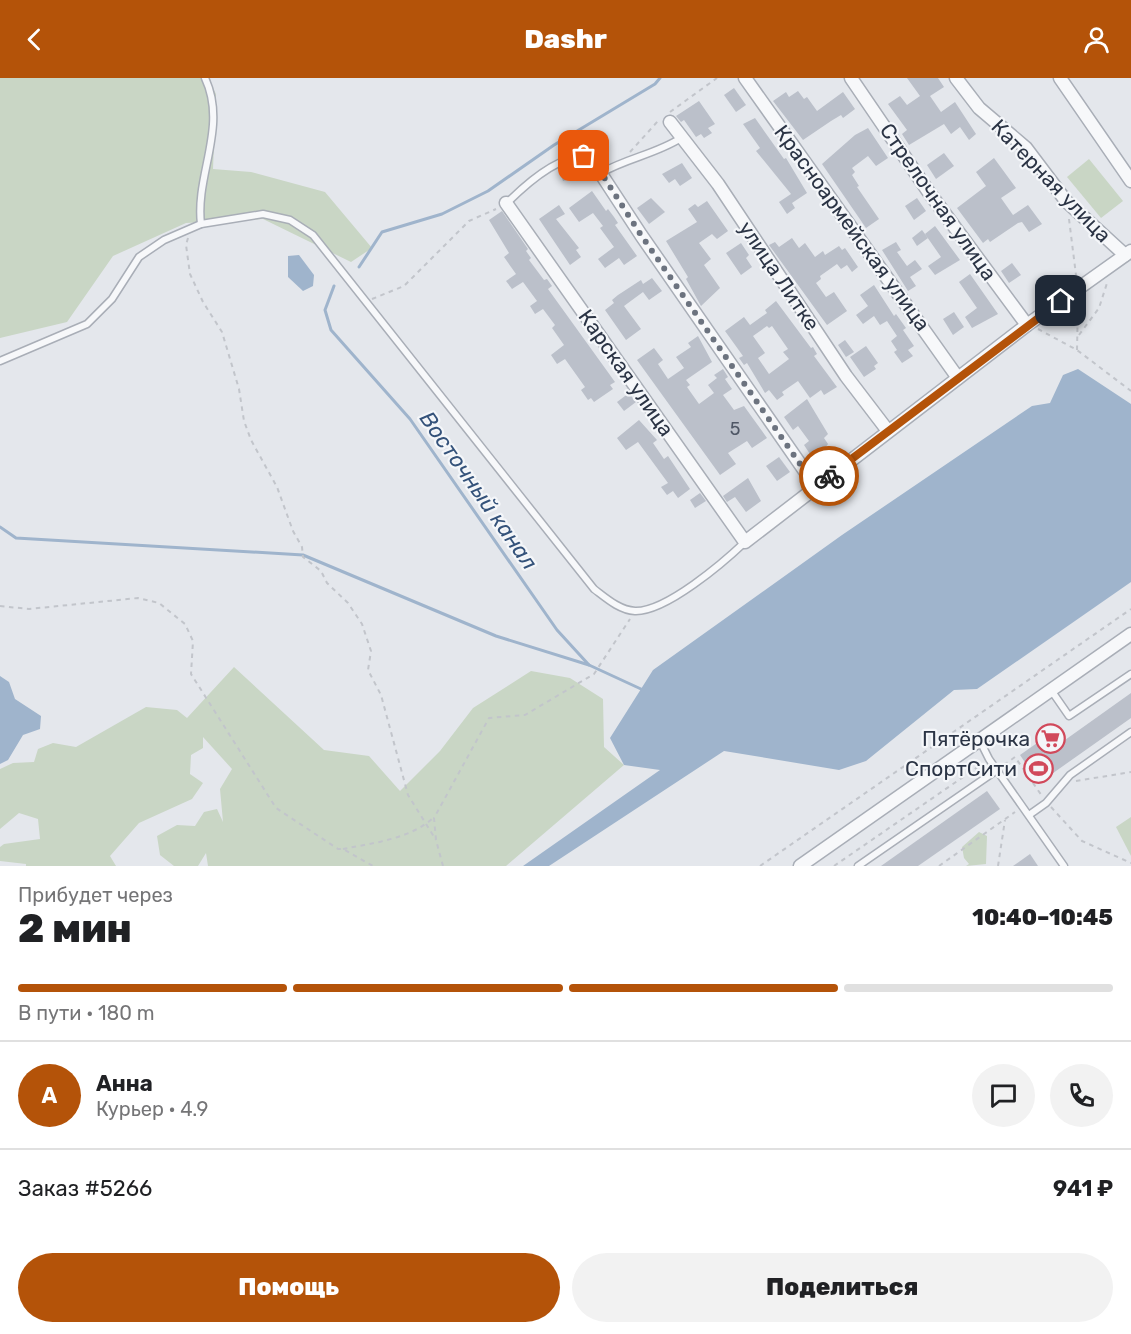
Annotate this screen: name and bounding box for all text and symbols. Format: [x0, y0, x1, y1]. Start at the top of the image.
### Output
icon: back [18, 23, 51, 56]
text: Dashr [524, 23, 607, 55]
icon: person [1080, 23, 1113, 56]
street label: Катерная улица [986, 114, 1116, 247]
street label: Стрелочная улица [875, 118, 1002, 285]
street label: Красноармейская улица [769, 120, 936, 336]
pin [558, 130, 609, 181]
icon: bag [567, 139, 600, 172]
street label: улица Литке [734, 216, 825, 335]
pin [1035, 275, 1086, 326]
icon: home [1044, 284, 1077, 317]
street label: Карская улица [573, 305, 679, 441]
water label: Восточный канал [414, 406, 543, 575]
house number: 5 [730, 418, 740, 440]
courier [799, 446, 859, 506]
icon: bike [813, 460, 846, 493]
supermarket icon: Пятёрочка [1035, 723, 1067, 755]
place label: Пятёрочка [922, 726, 1030, 751]
sports icon: СпортСити [1022, 753, 1054, 785]
place label: СпортСити [905, 756, 1017, 781]
text: Прибудет через [18, 883, 173, 907]
text: 10:40–10:45 [972, 904, 1113, 931]
text: 2 мин [18, 906, 132, 952]
text: В пути · 180 m [18, 1001, 155, 1025]
button: chat [972, 1064, 1035, 1127]
button: phone [1050, 1064, 1113, 1127]
text: Анна [96, 1070, 153, 1097]
text: А [42, 1082, 57, 1109]
text: Курьер · 4.9 [96, 1097, 208, 1121]
text: Заказ #5266 [18, 1175, 152, 1202]
text: 941 ₽ [1053, 1175, 1113, 1202]
button: Помощь [18, 1253, 560, 1322]
button: Поделиться [572, 1253, 1113, 1322]

